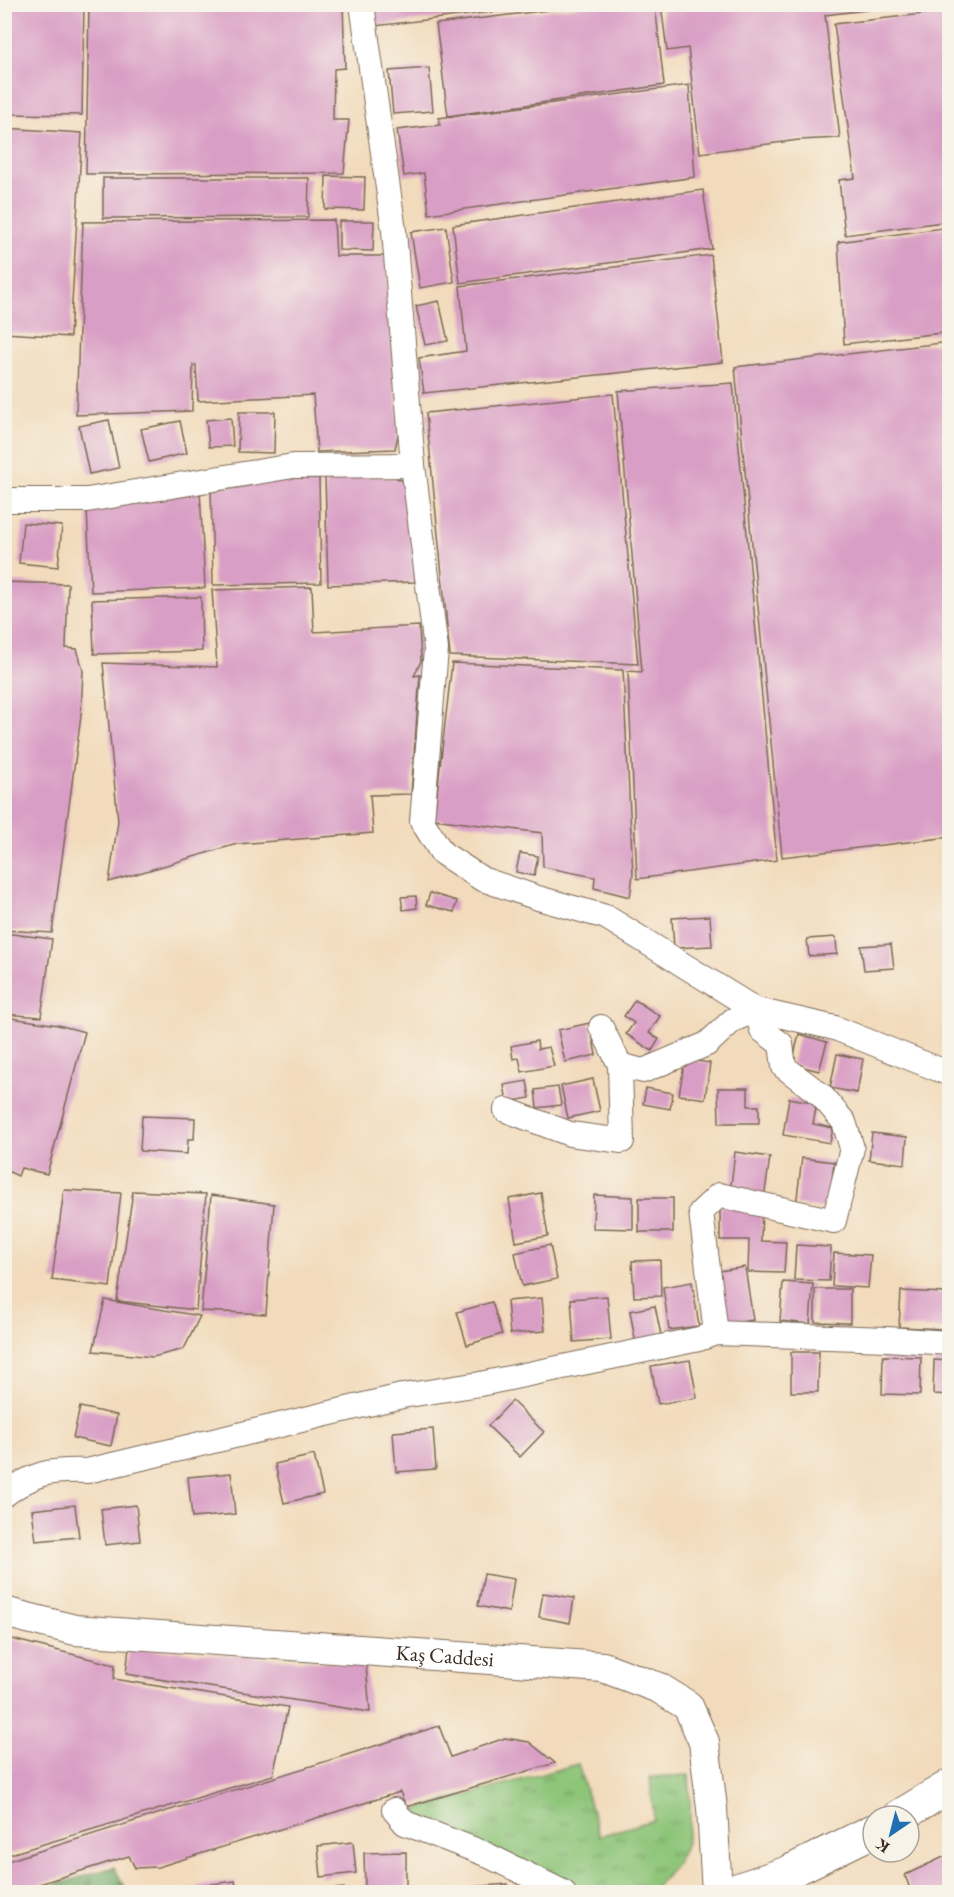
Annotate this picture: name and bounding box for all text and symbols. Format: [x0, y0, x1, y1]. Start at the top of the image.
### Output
street label: Kaş Caddesi [395, 1639, 495, 1672]
north arrow [861, 1804, 921, 1864]
text: K [871, 1833, 894, 1858]

